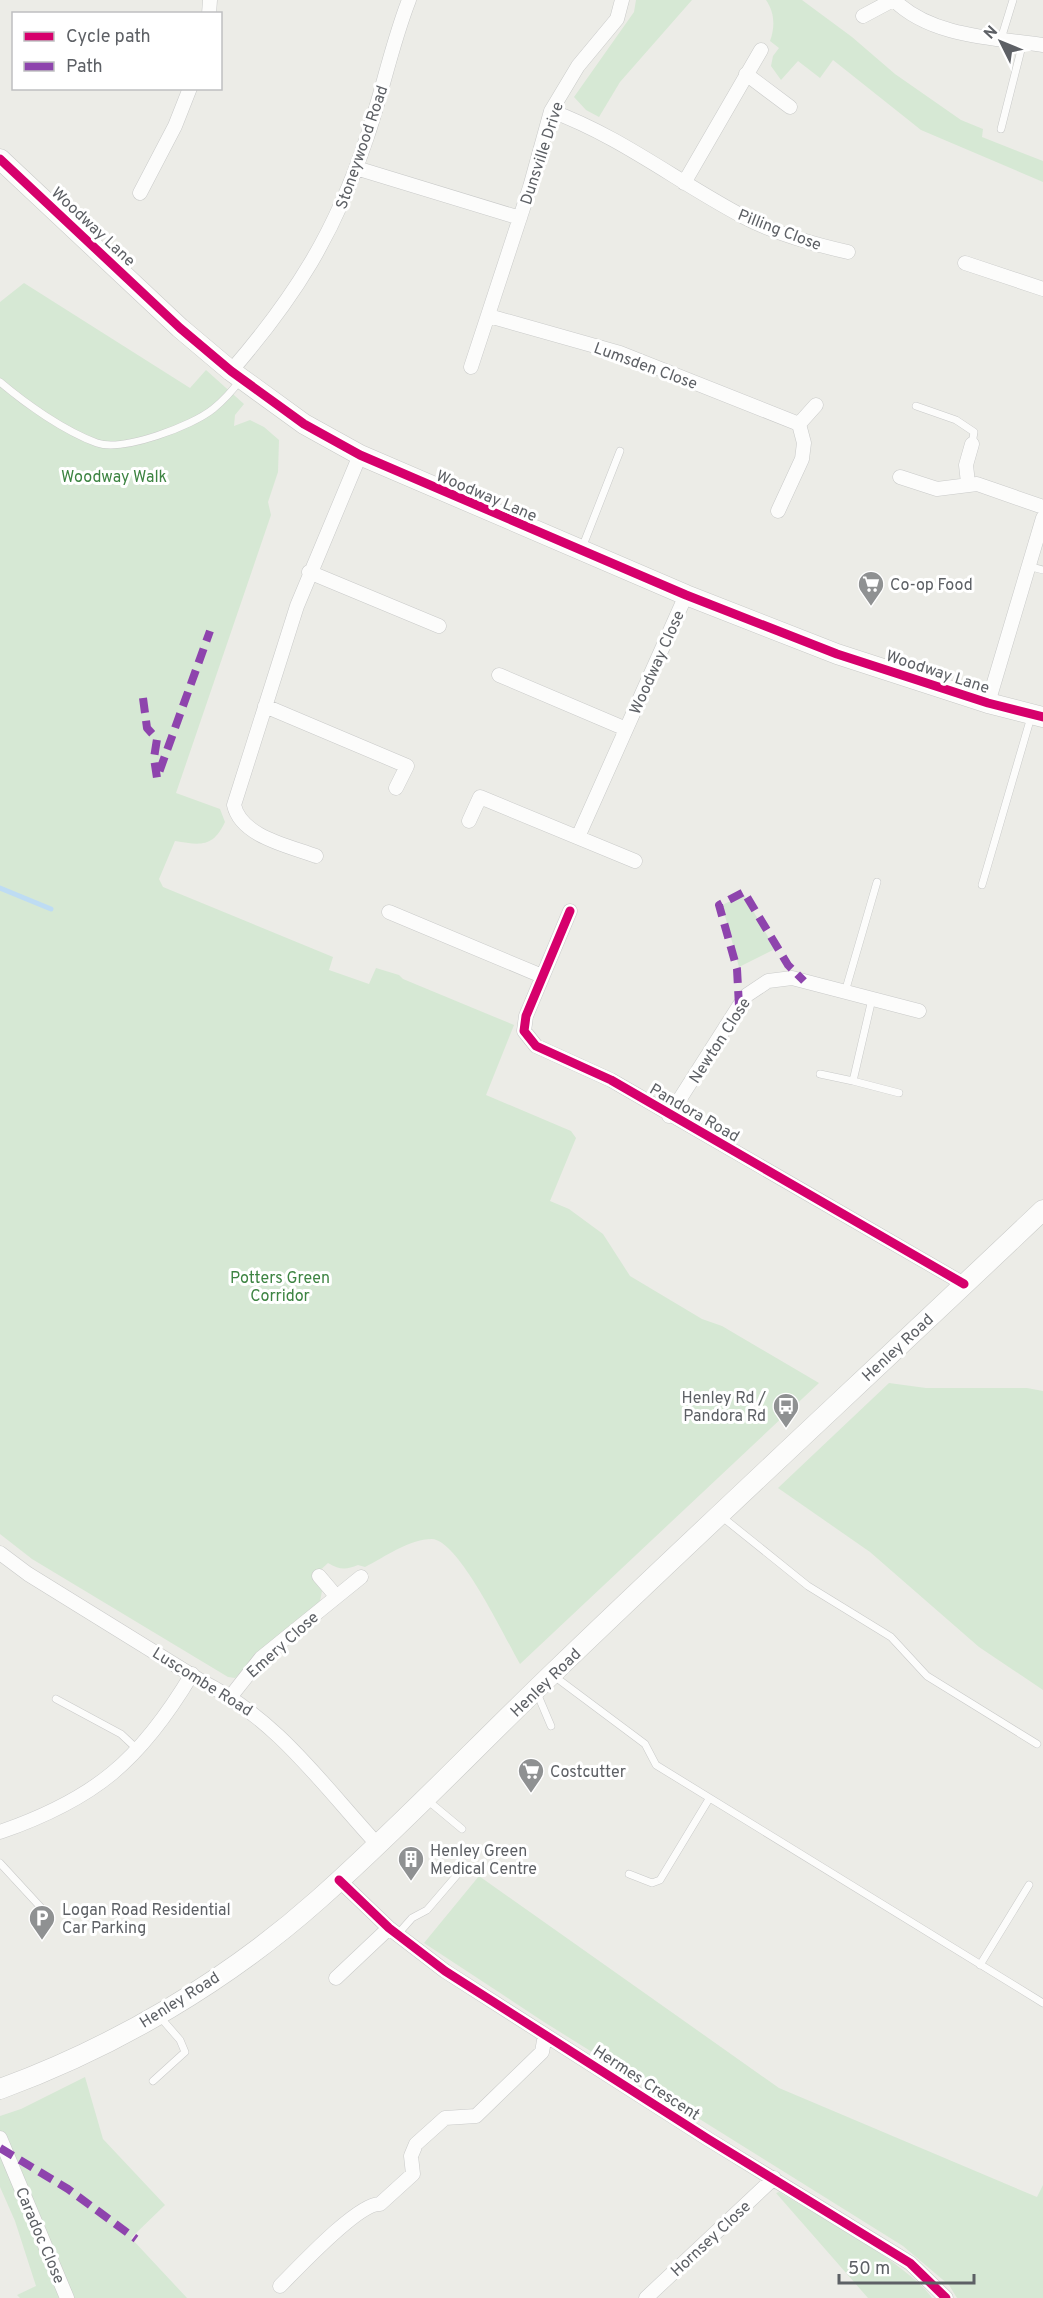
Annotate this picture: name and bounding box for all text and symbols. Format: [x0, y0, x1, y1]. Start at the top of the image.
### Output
legend [12, 12, 222, 90]
north arrow [971, 12, 1031, 72]
text: N [980, 22, 1003, 44]
text: Cycle path [66, 26, 151, 49]
text: Path [66, 56, 103, 79]
street label: Stoneywood Road [332, 83, 393, 212]
street label: Dunsville Drive [517, 100, 569, 208]
street label: Woodway Lane [46, 183, 139, 272]
street label: Pilling Close [735, 206, 824, 256]
street label: Lumsden Close [591, 339, 700, 395]
street label: Woodway Lane [433, 467, 540, 527]
park label: Woodway Walk [61, 468, 167, 488]
supermarket icon: Co-op Food [856, 569, 886, 607]
place label: Co-op Food [890, 576, 973, 596]
street label: Woodway Close [626, 608, 690, 718]
street label: Woodway Lane [883, 647, 992, 699]
street label: Newton Close [686, 994, 756, 1088]
street label: Pandora Road [645, 1080, 743, 1148]
park label: Potters Green Corridor [230, 1269, 330, 1307]
street label: Henley Road [858, 1310, 938, 1387]
place label: Henley Rd / Pandora Rd [681, 1389, 766, 1427]
bus stop icon: Henley Rd / Pandora Rd [771, 1391, 801, 1429]
street label: Emery Close [243, 1608, 323, 1683]
street label: Luscombe Road [148, 1644, 256, 1722]
street label: Henley Road [507, 1645, 586, 1722]
supermarket icon: Costcutter [516, 1756, 546, 1794]
place label: Costcutter [550, 1763, 626, 1783]
place label: Henley Green Medical Centre [430, 1842, 537, 1880]
building icon: Henley Green Medical Centre [396, 1844, 426, 1882]
place label: Logan Road Residential Car Parking [62, 1901, 231, 1939]
parking icon: Logan Road Residential Car Parking [27, 1903, 57, 1941]
street label: Henley Road [136, 1968, 224, 2033]
street label: Hermes Crescent [589, 2042, 703, 2126]
street label: Caradoc Close [10, 2185, 68, 2287]
street label: Hornsey Close [667, 2197, 756, 2282]
scale bar [839, 2247, 974, 2285]
text: 50 m [848, 2258, 890, 2281]

